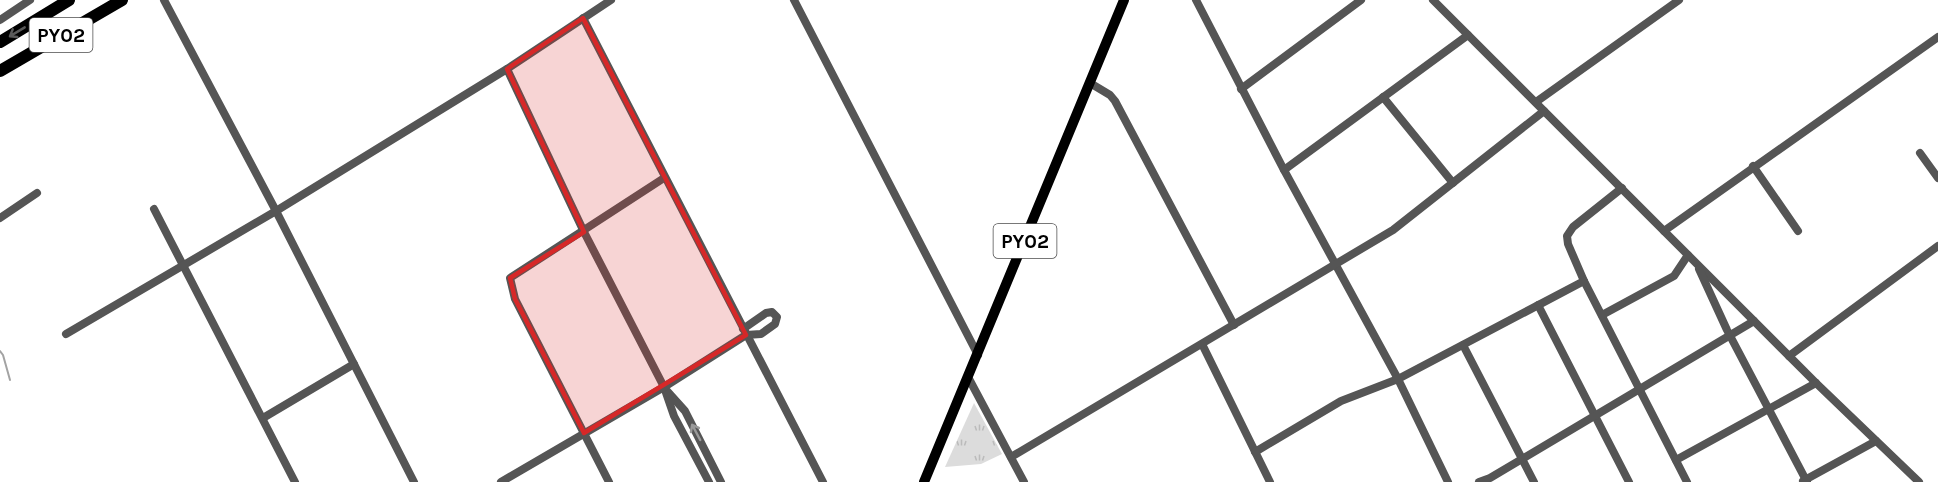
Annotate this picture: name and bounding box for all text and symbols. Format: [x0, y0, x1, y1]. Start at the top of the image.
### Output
road number: PY02 [29, 18, 92, 52]
one-way arrow [9, 27, 26, 39]
road number: PY02 [994, 224, 1056, 258]
one-way arrow [689, 424, 701, 442]

